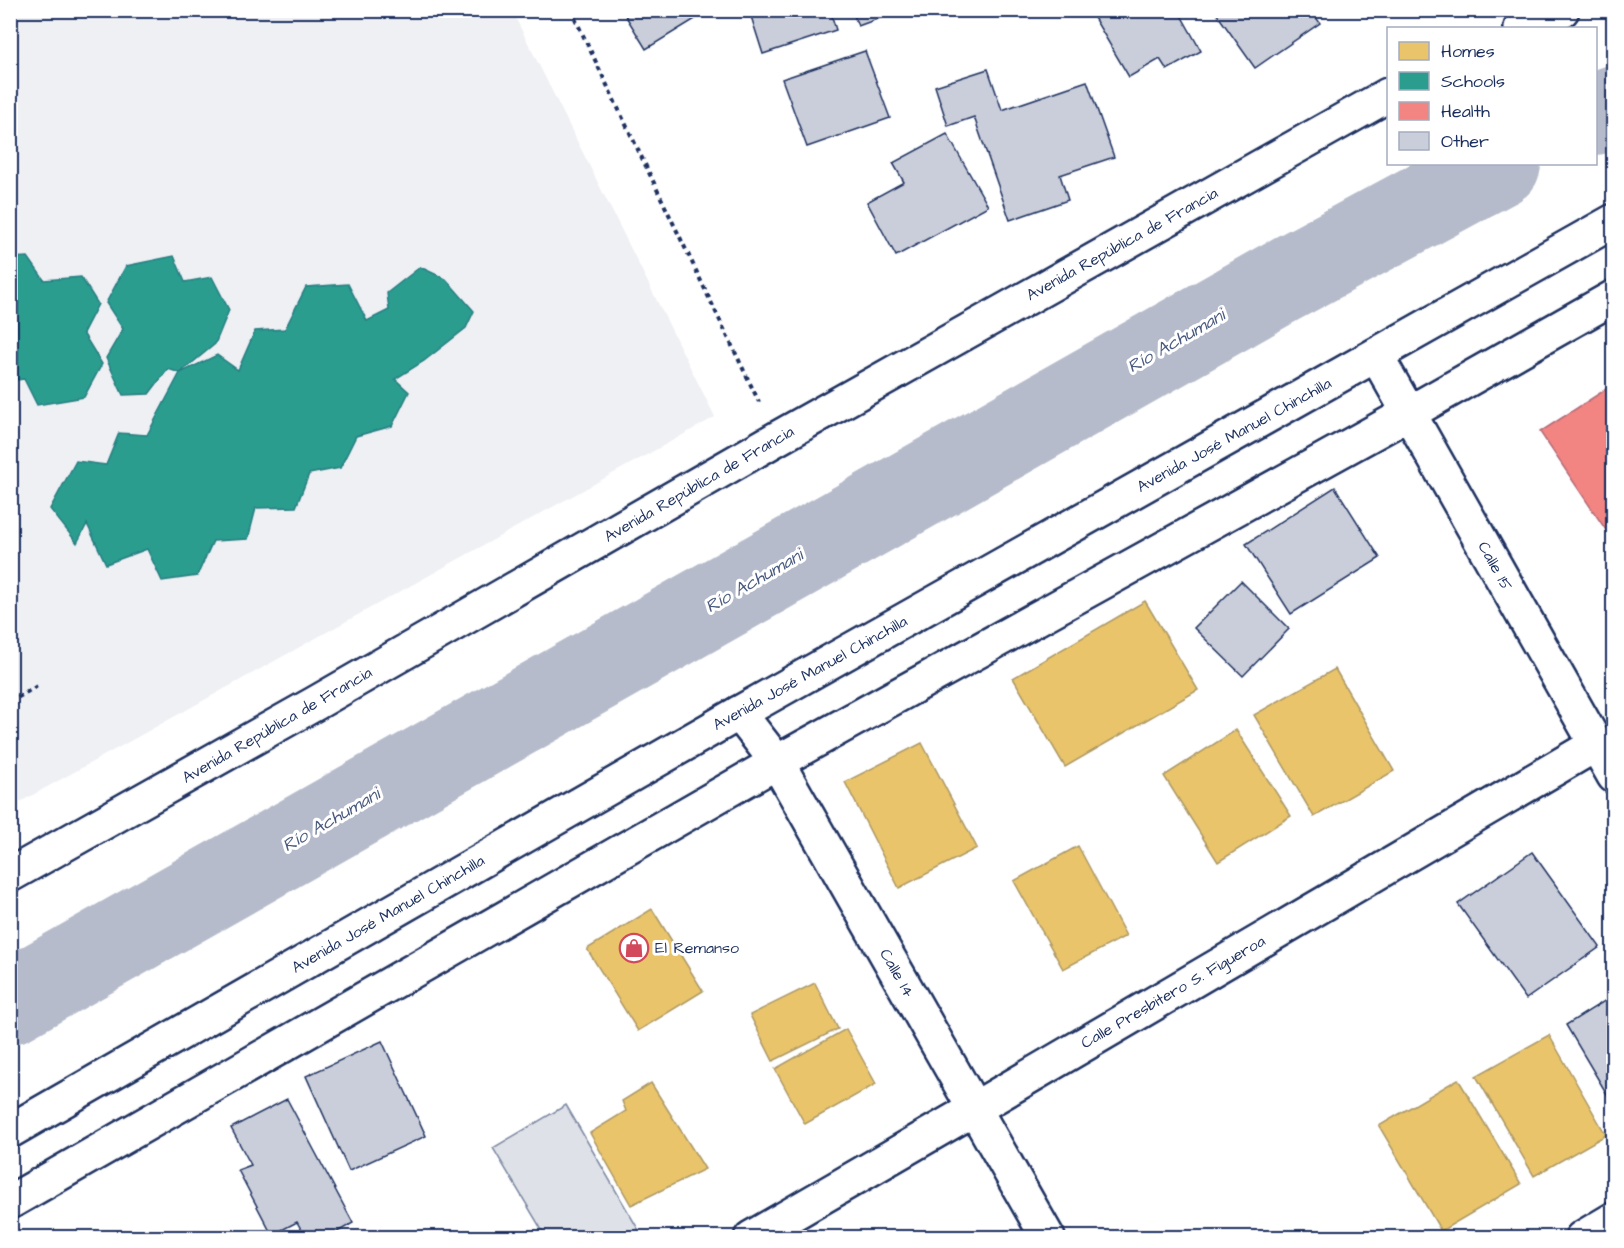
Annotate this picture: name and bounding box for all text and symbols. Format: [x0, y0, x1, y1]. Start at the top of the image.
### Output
legend [1387, 27, 1597, 165]
text: Homes [1441, 39, 1495, 64]
text: Schools [1441, 69, 1505, 94]
text: Health [1441, 99, 1490, 124]
text: Other [1441, 129, 1489, 154]
street label: Avenida República de Francia [1022, 182, 1222, 306]
water label: Río Achumani [1123, 302, 1231, 379]
street label: Avenida José Manuel Chinchilla [1133, 372, 1335, 498]
street label: Avenida República de Francia [600, 420, 798, 548]
street label: Calle 15 [1473, 538, 1518, 595]
water label: Río Achumani [701, 542, 809, 619]
street label: Avenida José Manuel Chinchilla [709, 610, 911, 736]
street label: Avenida República de Francia [178, 661, 376, 789]
water label: Río Achumani [278, 781, 386, 858]
street label: Avenida José Manuel Chinchilla [288, 850, 488, 978]
street label: Calle Presbitero S. Figueroa [1077, 930, 1270, 1055]
shop icon: El Remanso [618, 932, 650, 964]
place label: El Remanso [655, 937, 739, 959]
street label: Calle 14 [874, 945, 920, 1001]

